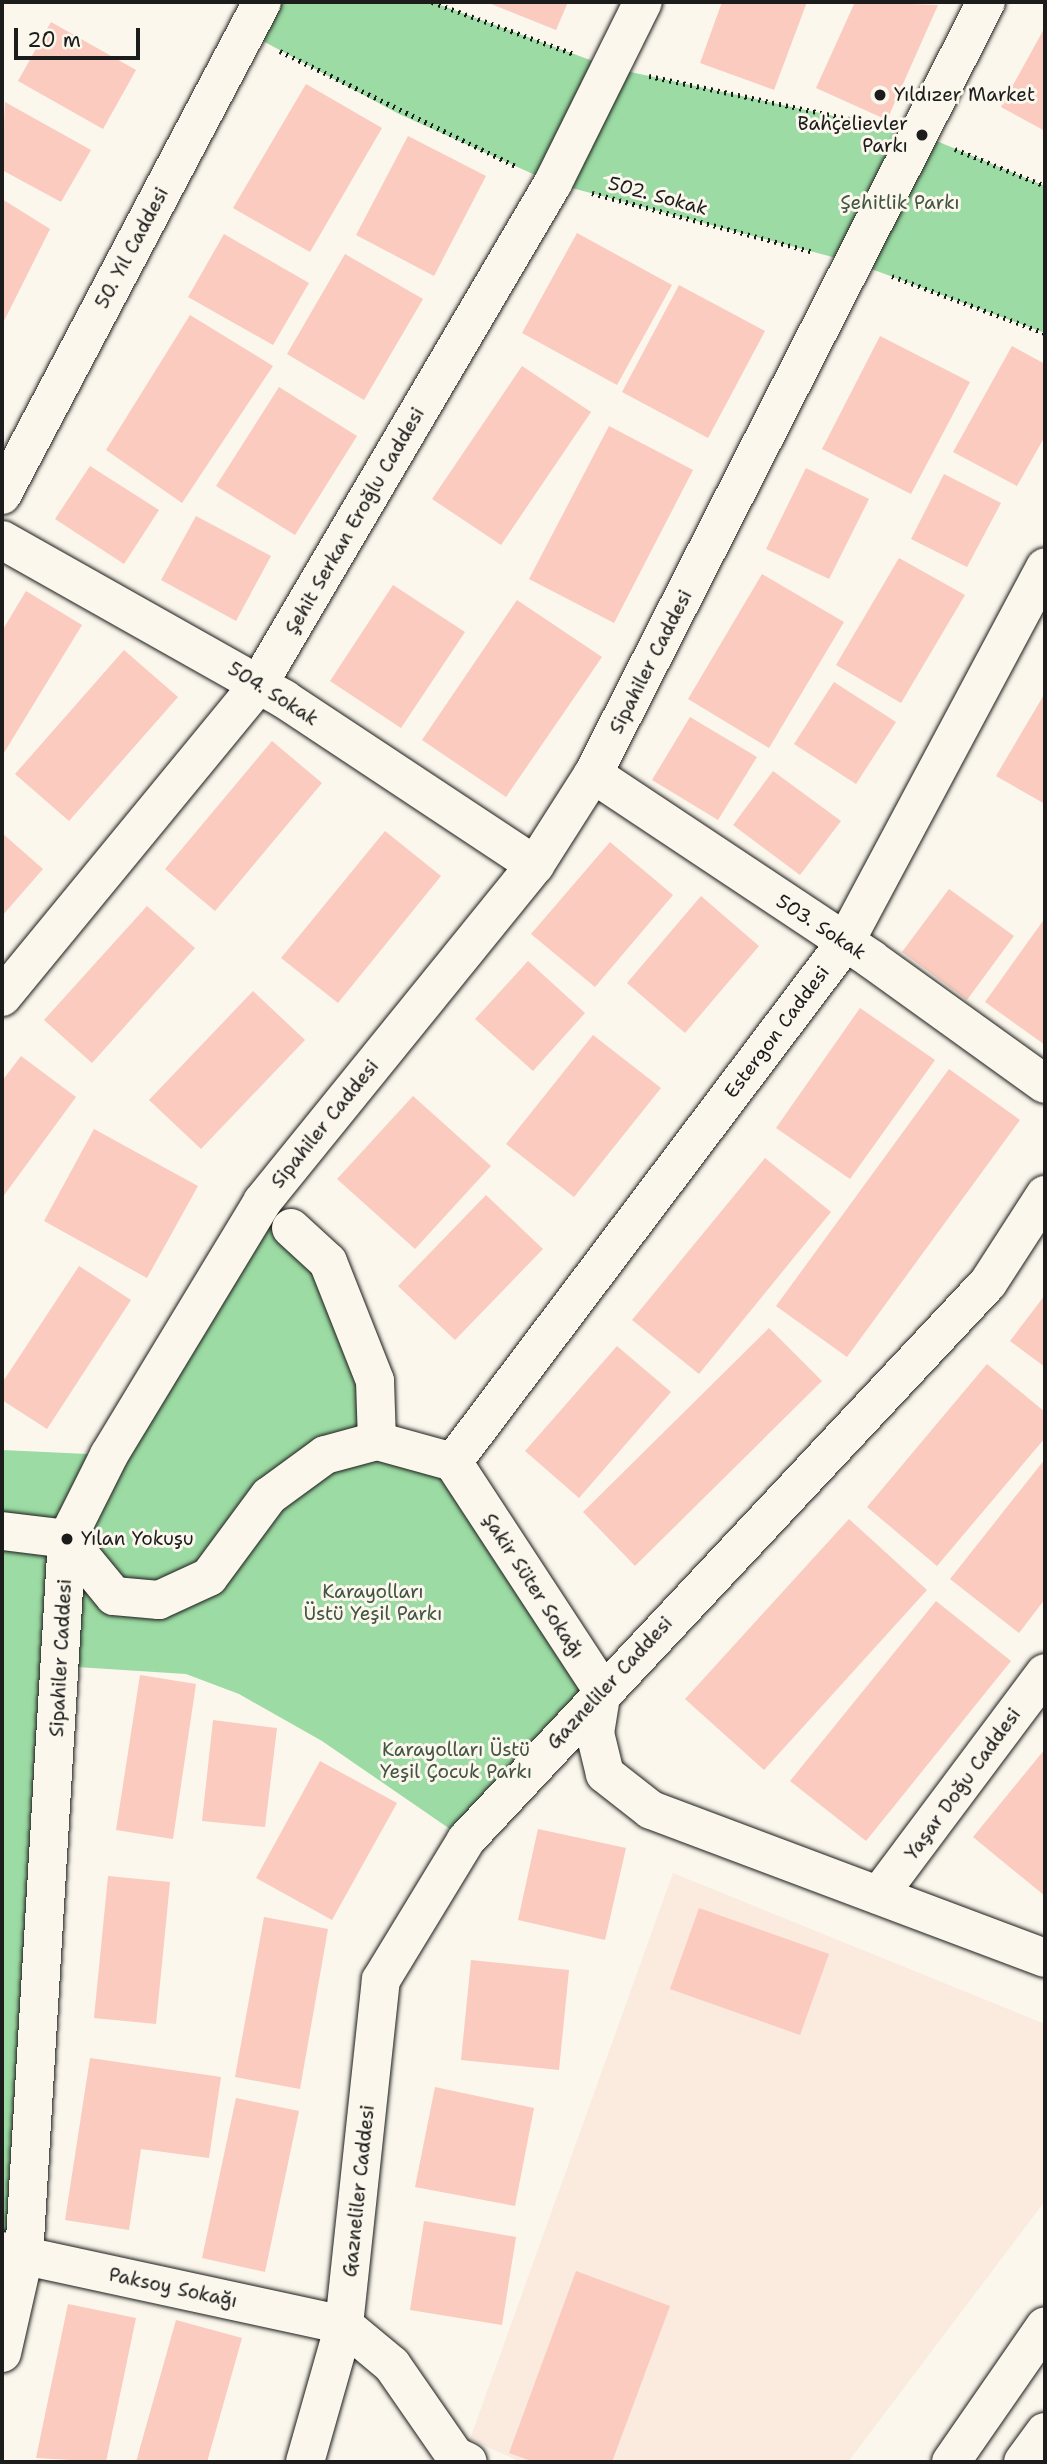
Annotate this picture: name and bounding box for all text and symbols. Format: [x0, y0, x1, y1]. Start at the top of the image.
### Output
scale bar [18, 14, 144, 58]
text: 20 m [27, 26, 81, 54]
place label: Yıldızer Market [894, 84, 1035, 106]
marker: Yıldızer Market [872, 87, 888, 103]
place label: Bahçelievler Parkı [797, 113, 908, 157]
marker: Bahçelievler Parkı [914, 127, 930, 143]
street label: 502. Sokak [606, 172, 710, 220]
street label: 50. Yıl Caddesi [91, 184, 173, 312]
park label: Şehitlik Parkı [840, 192, 960, 214]
street label: Şehit Serkan Eroğlu Caddesi [281, 403, 429, 639]
street label: Sipahiler Caddesi [605, 586, 697, 738]
street label: 504. Sokak [224, 657, 322, 731]
street label: 503. Sokak [772, 890, 870, 964]
street label: Estergon Caddesi [720, 961, 834, 1103]
street label: Sipahiler Caddesi [266, 1055, 384, 1193]
street label: Şakir Süter Sokağı [478, 1509, 588, 1663]
place label: Yılan Yokuşu [81, 1528, 194, 1550]
marker: Yılan Yokuşu [59, 1531, 75, 1547]
street label: Sipahiler Caddesi [45, 1578, 77, 1738]
park label: Karayolları Üstü Yeşil Parkı [304, 1581, 442, 1625]
street label: Gazneliler Caddesi [543, 1612, 677, 1754]
street label: Yaşar Doğu Caddesi [900, 1704, 1026, 1864]
park label: Karayolları Üstü Yeşil Çocuk Parkı [380, 1739, 532, 1783]
street label: Gazneliler Caddesi [339, 2104, 379, 2278]
street label: Paksoy Sokağı [107, 2263, 239, 2313]

